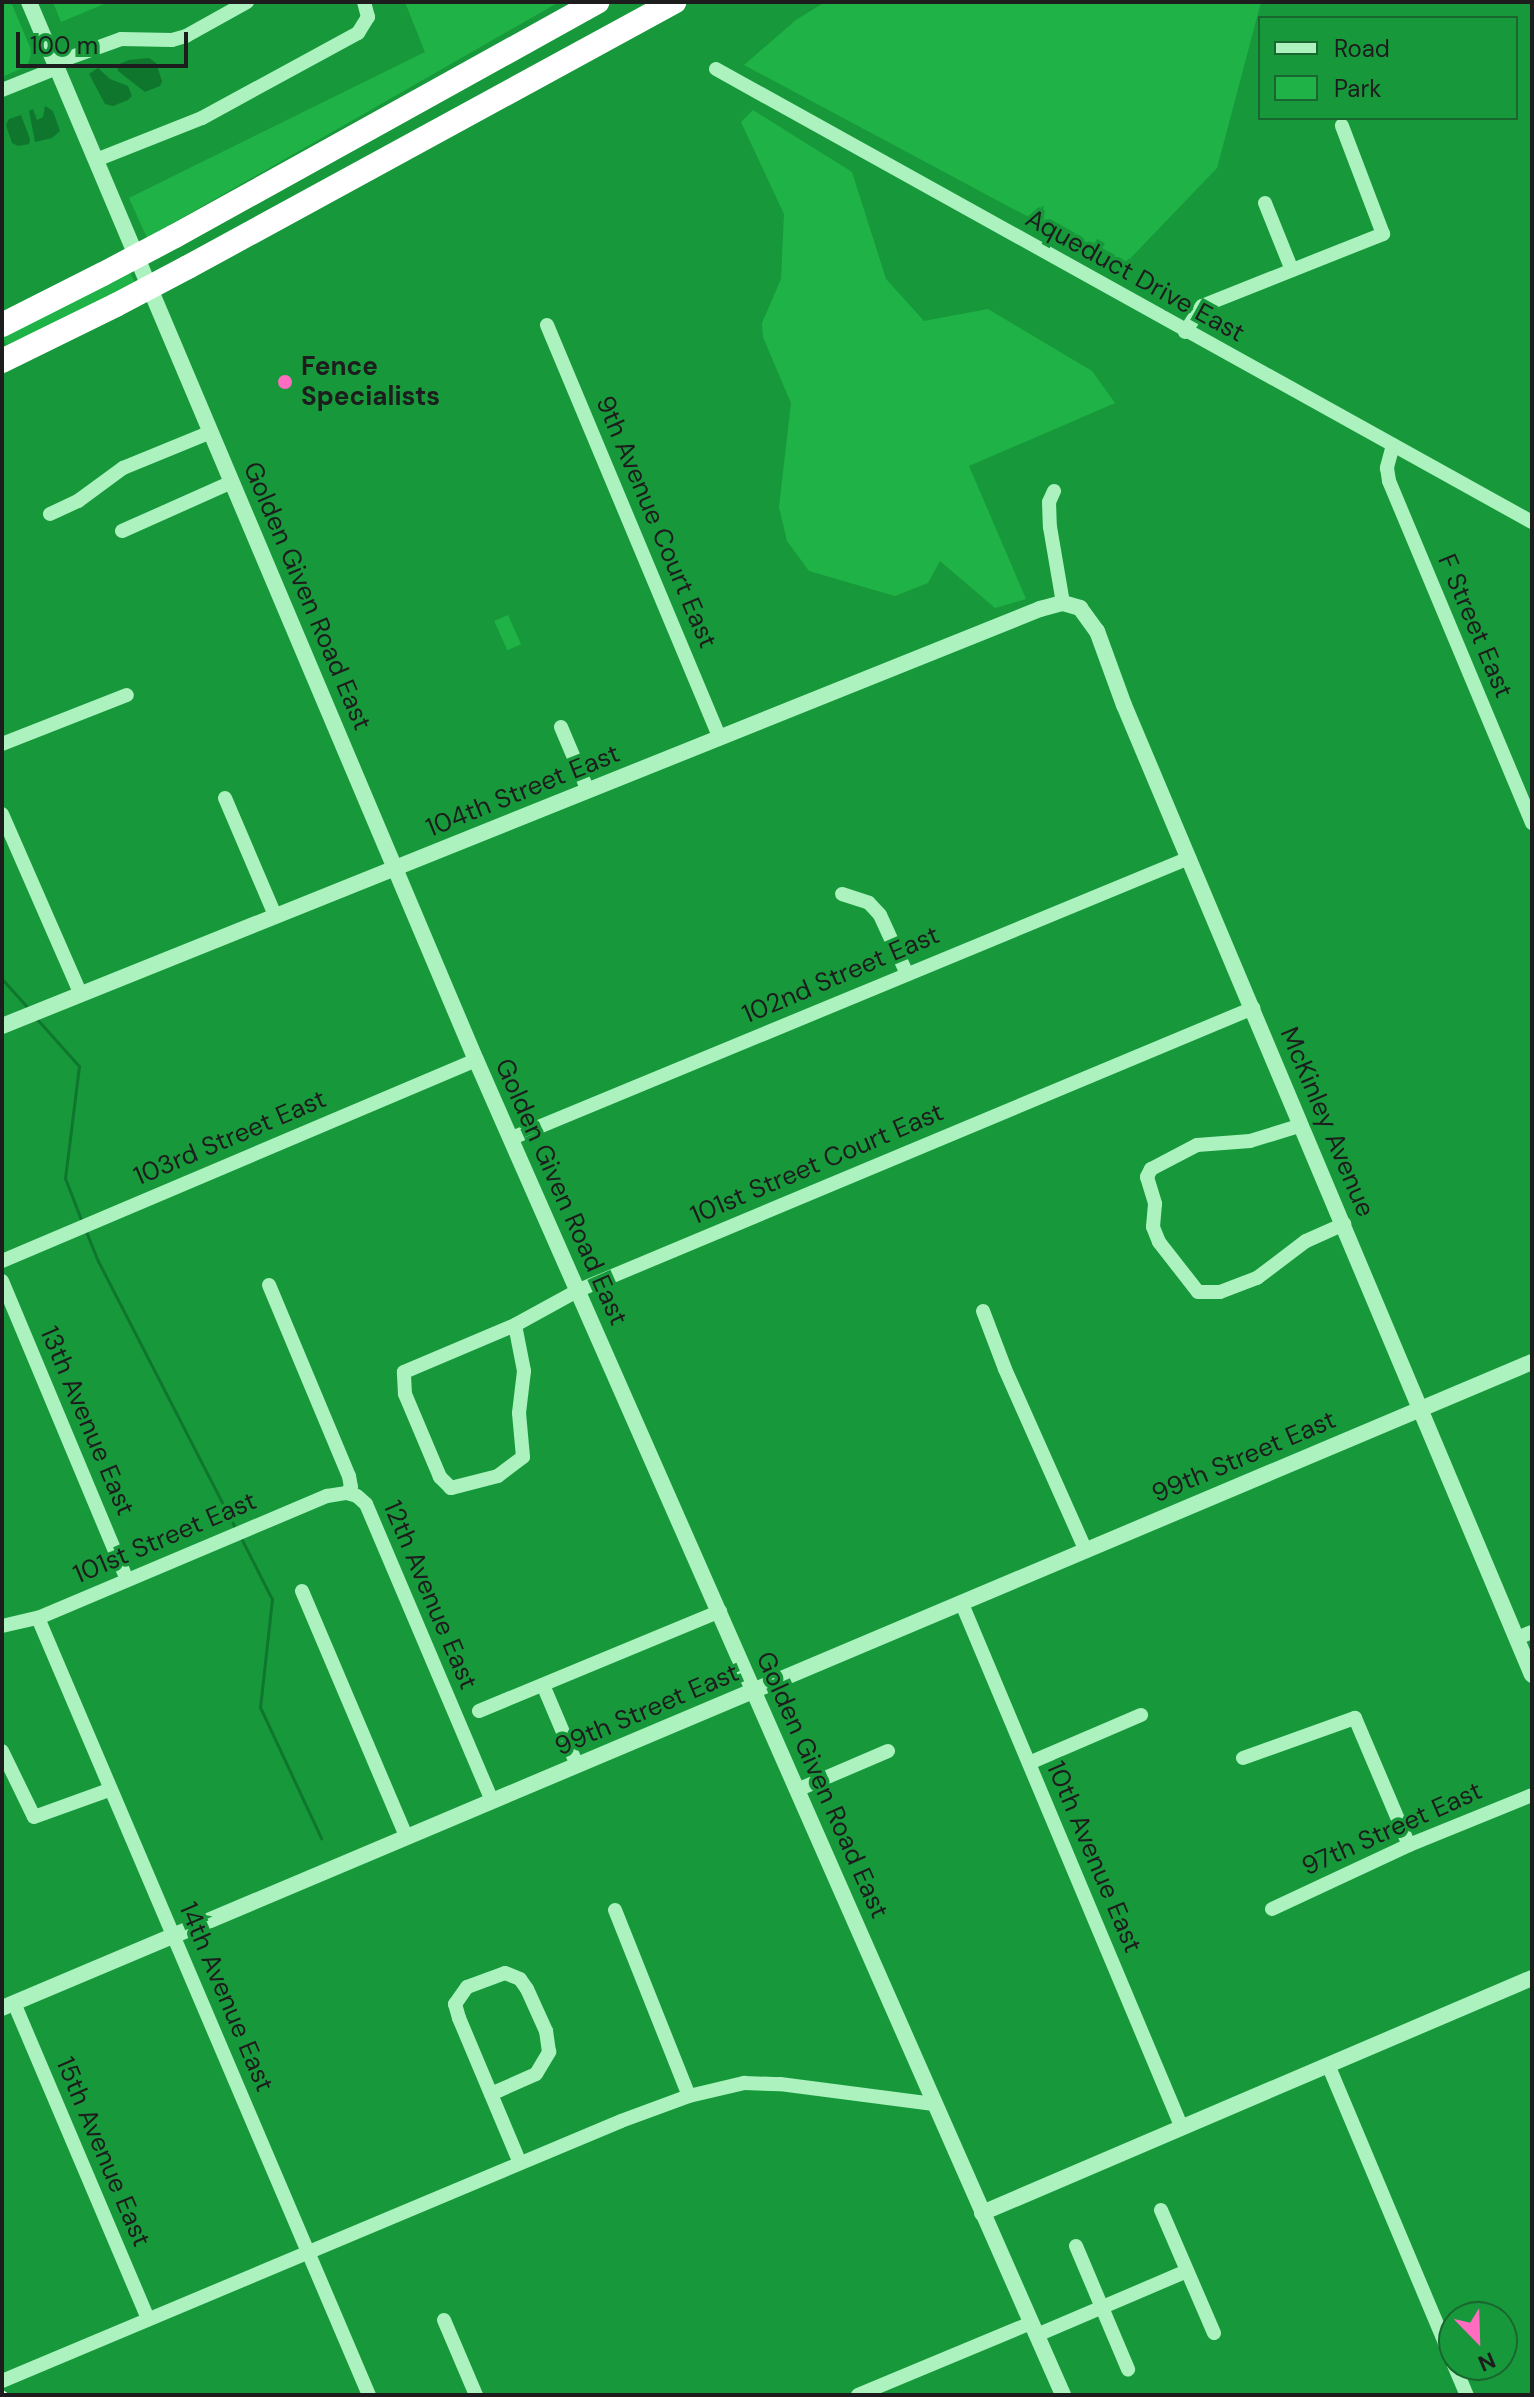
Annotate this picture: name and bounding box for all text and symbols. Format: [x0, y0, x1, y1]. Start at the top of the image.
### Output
scale bar [20, 16, 192, 66]
legend [1258, 16, 1518, 120]
text: 100 m [30, 30, 98, 61]
text: Road [1334, 33, 1390, 64]
text: Park [1334, 73, 1381, 104]
street label: Aqueduct Drive East [1020, 203, 1250, 349]
place label: Fence Specialists [301, 351, 440, 412]
marker: Fence Specialists [276, 373, 294, 391]
street label: 9th Avenue Court East [589, 391, 723, 653]
street label: Golden Given Road East [236, 457, 378, 735]
street label: F Street East [1431, 550, 1519, 702]
street label: 104th Street East [422, 738, 624, 844]
street label: 102nd Street East [738, 919, 944, 1031]
street label: McKinley Avenue [1273, 1023, 1381, 1221]
street label: Golden Given Road East [488, 1054, 634, 1330]
street label: 103rd Street East [129, 1083, 331, 1193]
street label: 101st Street Court East [686, 1097, 948, 1231]
street label: 13th Avenue East [33, 1322, 141, 1520]
street label: 99th Street East [1147, 1404, 1341, 1510]
street label: 101st Street East [69, 1485, 261, 1591]
street label: 12th Avenue East [376, 1496, 484, 1694]
street label: Golden Given Road East [749, 1647, 895, 1923]
street label: 99th Street East [550, 1657, 744, 1763]
street label: 10th Avenue East [1040, 1757, 1148, 1957]
street label: 97th Street East [1297, 1775, 1487, 1883]
street label: 14th Avenue East [172, 1898, 280, 2096]
street label: 15th Avenue East [49, 2053, 157, 2251]
north arrow [1438, 2301, 1518, 2381]
text: N [1474, 2345, 1500, 2378]

